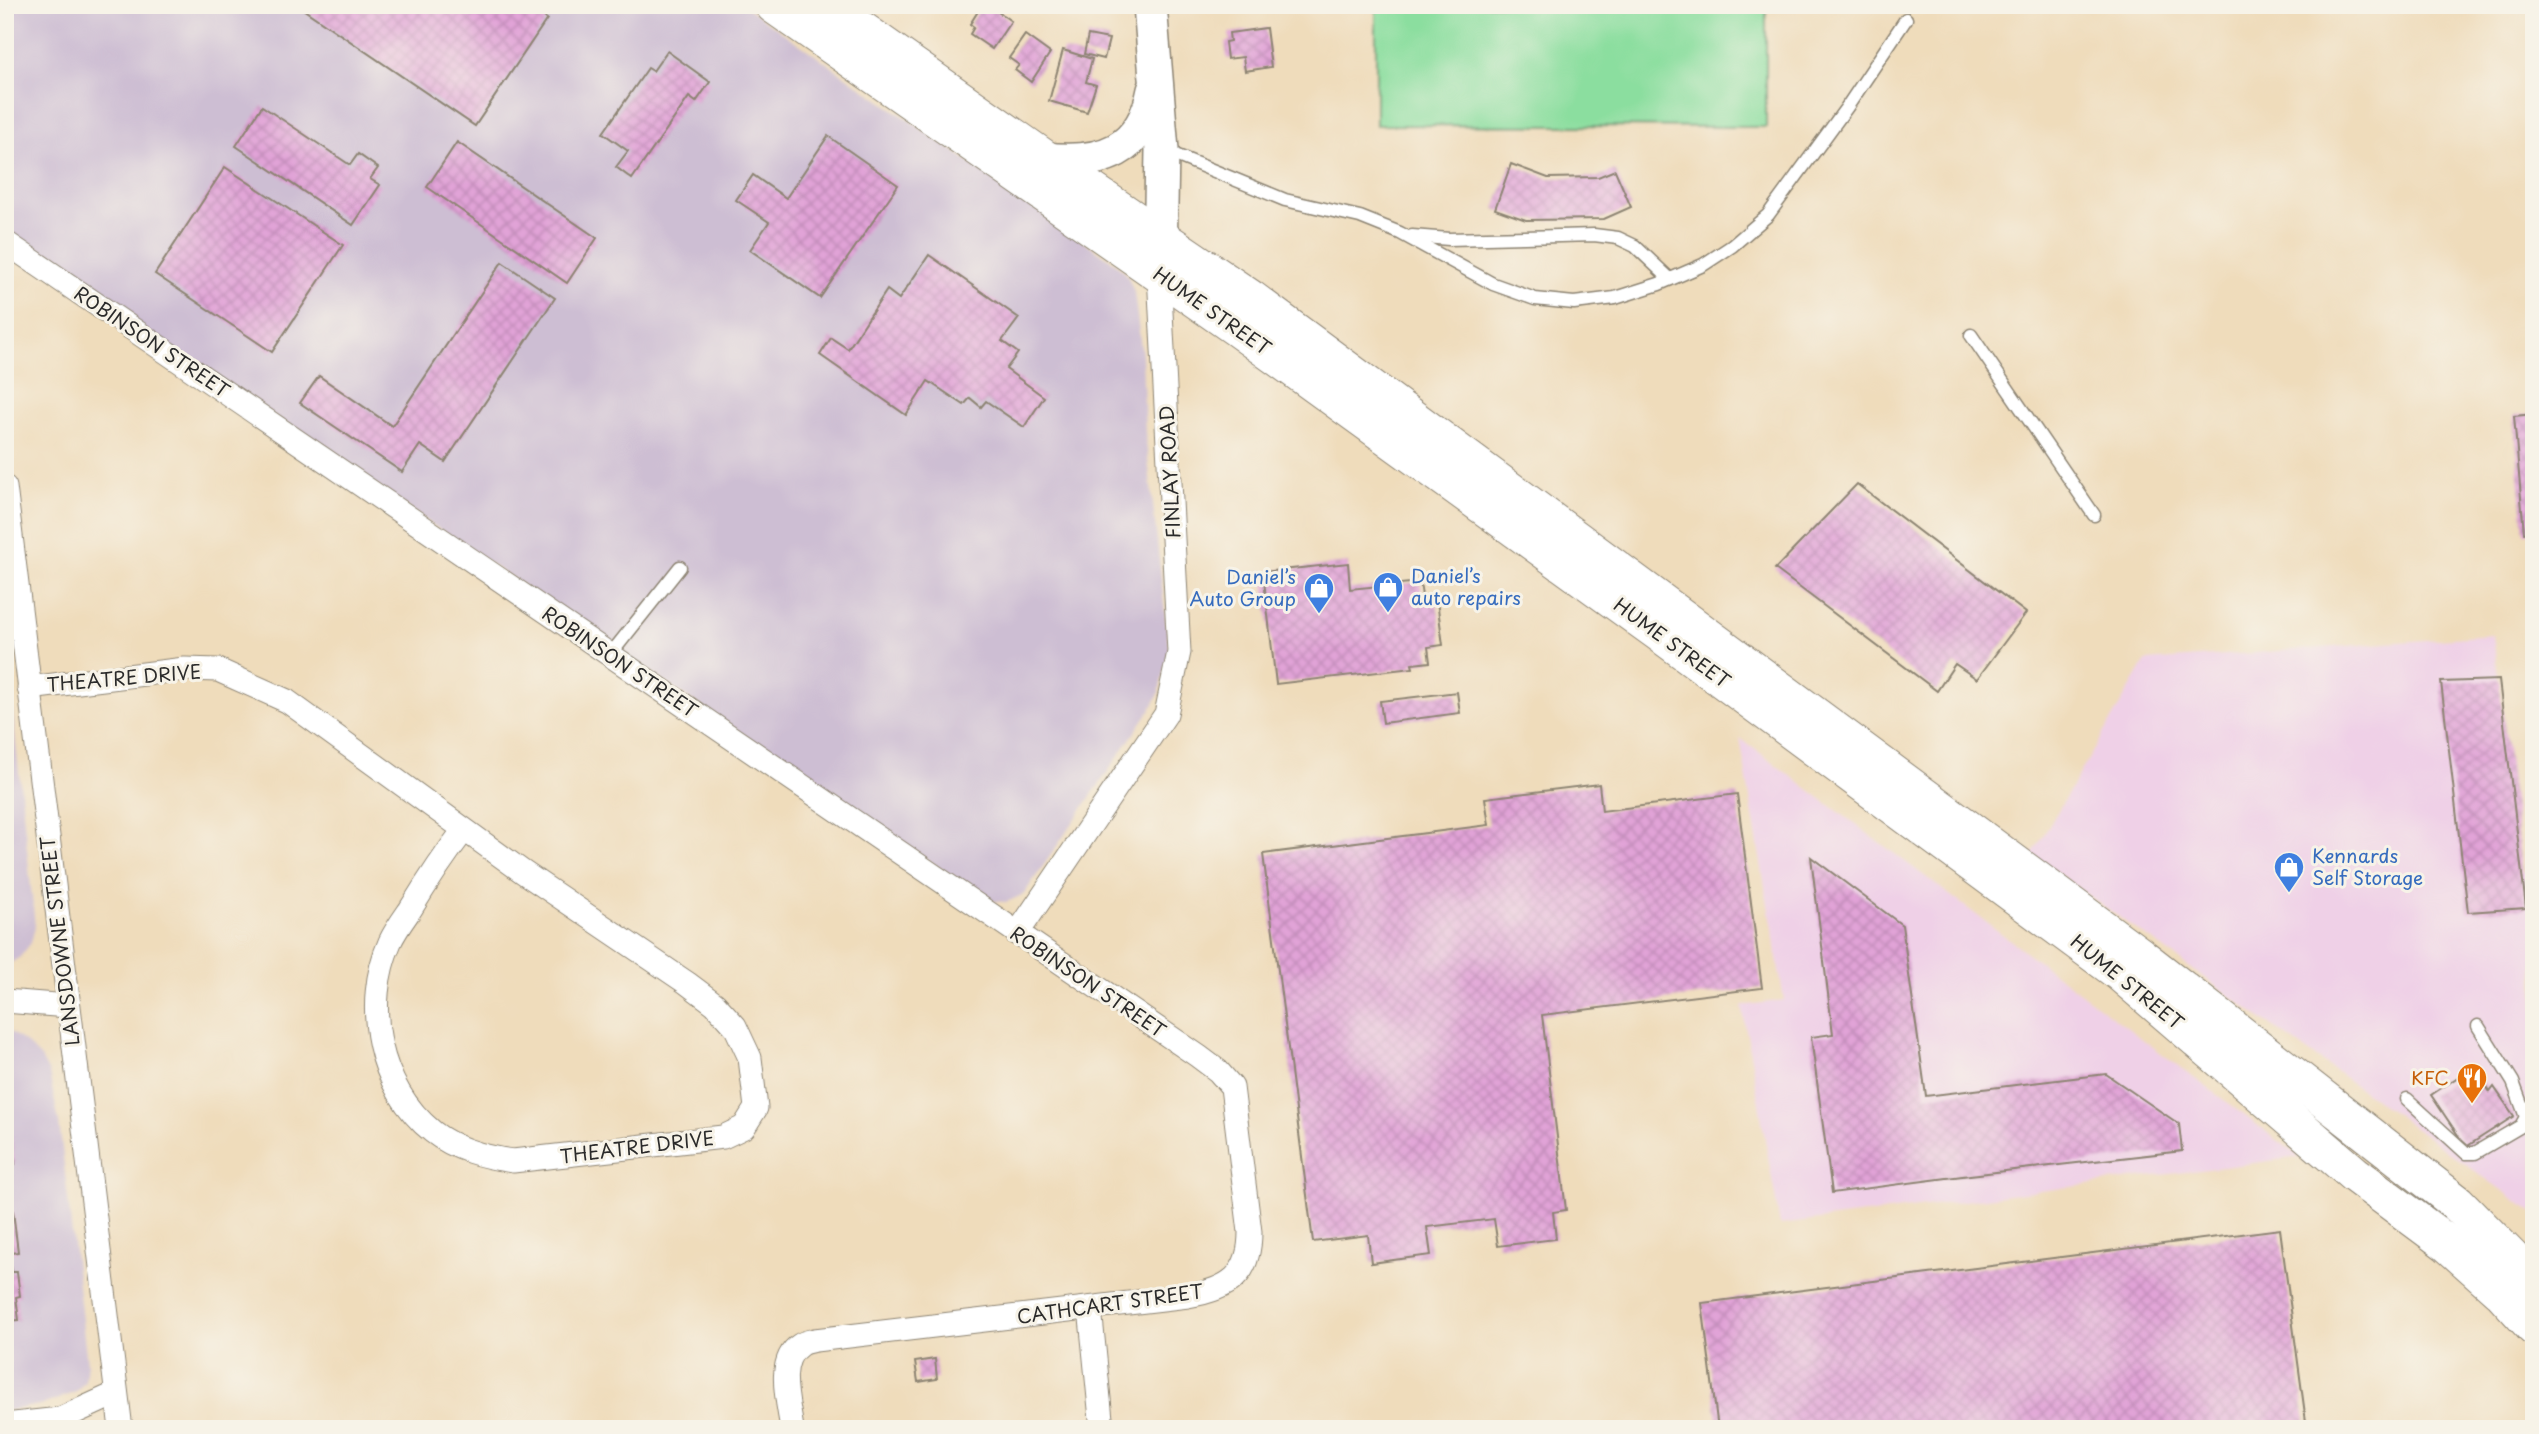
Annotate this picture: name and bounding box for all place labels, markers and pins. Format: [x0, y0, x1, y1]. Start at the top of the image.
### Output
place label: Daniel’s auto repairs [1411, 561, 1521, 611]
place label: Daniel’s Auto Group [1189, 562, 1296, 612]
shop icon: Daniel’s auto repairs [1371, 570, 1405, 614]
shop icon: Daniel’s Auto Group [1302, 571, 1336, 615]
place label: Kennards Self Storage [2312, 841, 2423, 891]
shop icon: Kennards Self Storage [2272, 850, 2306, 894]
restaurant icon: KFC [2455, 1061, 2489, 1105]
place label: KFC [2411, 1063, 2449, 1091]

